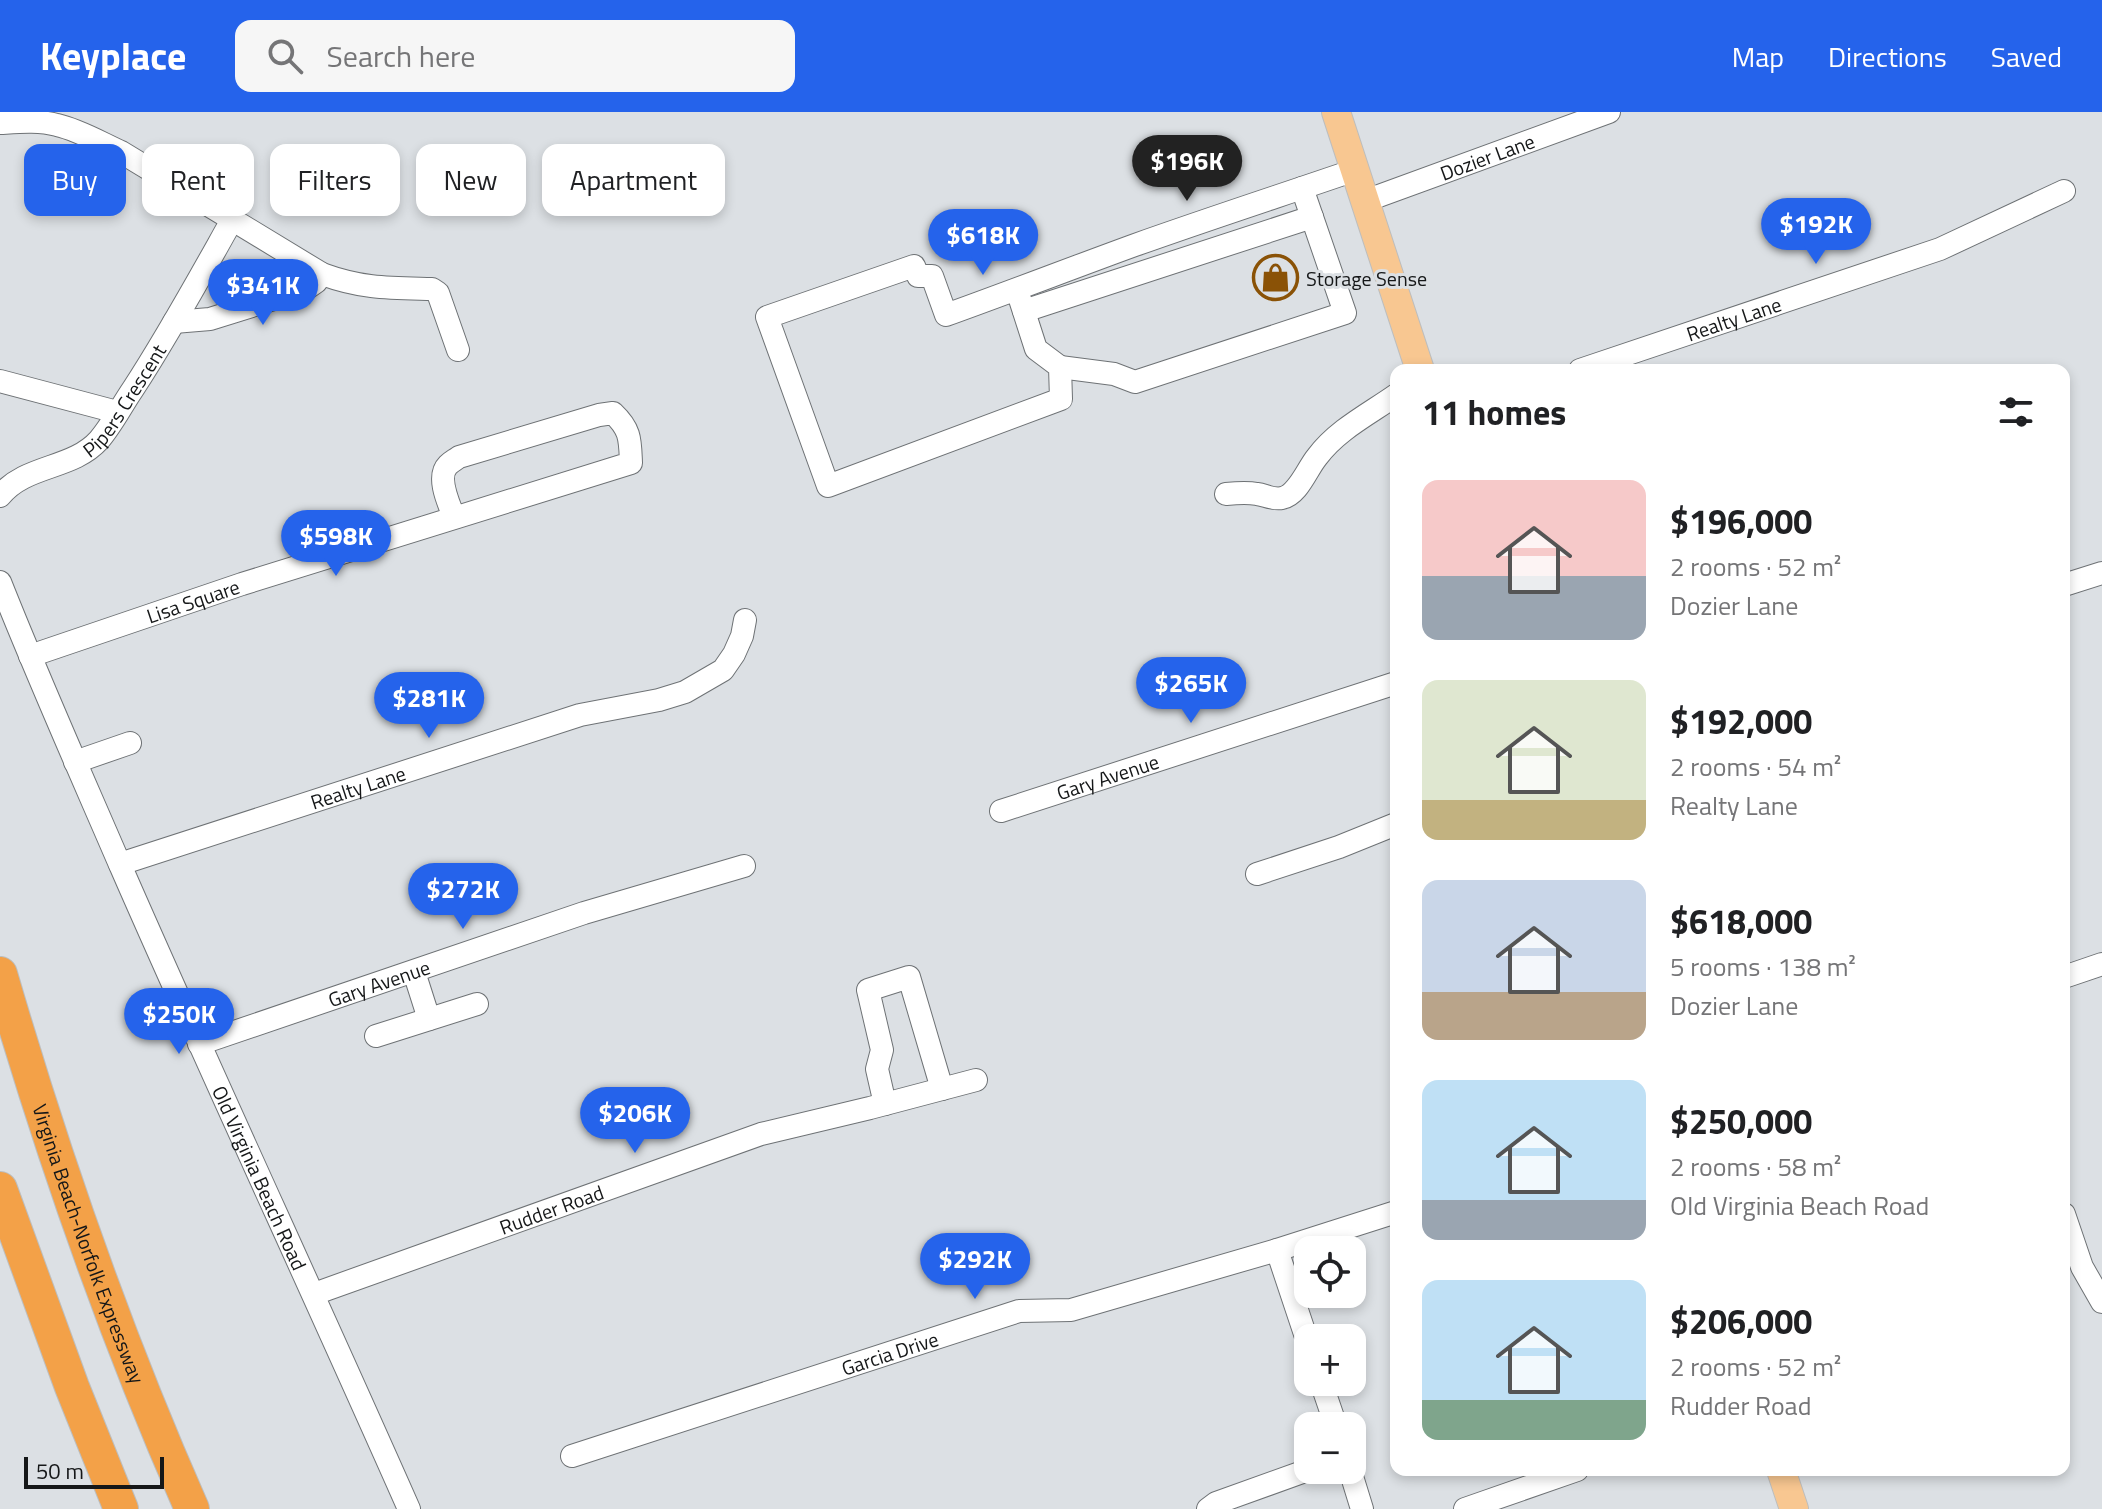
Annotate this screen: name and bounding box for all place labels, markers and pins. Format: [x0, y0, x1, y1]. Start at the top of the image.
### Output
pin: $196K [1131, 135, 1243, 203]
pin: $192K [1760, 198, 1872, 266]
pin: $618K [927, 209, 1039, 277]
shop icon: Storage Sense [1251, 254, 1299, 302]
pin: $341K [207, 259, 319, 327]
place label: Storage Sense [1306, 263, 1427, 294]
pin: $598K [280, 510, 392, 578]
pin: $265K [1135, 657, 1247, 725]
pin: $281K [373, 672, 485, 740]
pin: $272K [407, 863, 519, 931]
pin: $250K [123, 988, 235, 1056]
pin: $206K [579, 1087, 691, 1155]
pin: $292K [919, 1233, 1031, 1301]

